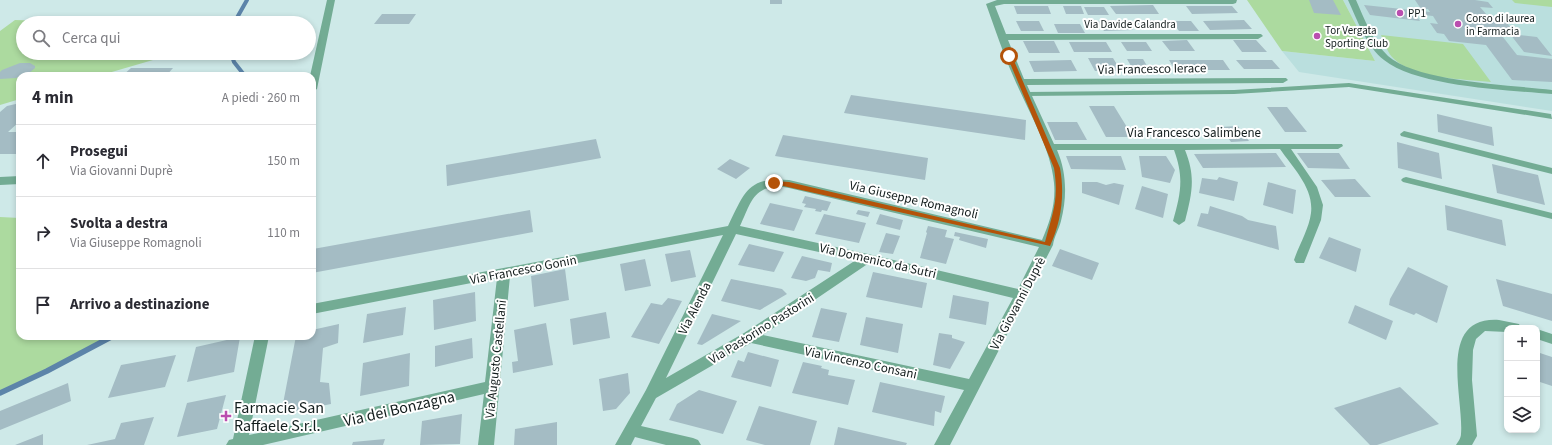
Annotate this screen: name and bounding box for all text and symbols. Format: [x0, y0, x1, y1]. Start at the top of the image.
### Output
place label: PP1 [1408, 6, 1426, 21]
marker: PP1 [1395, 8, 1405, 18]
place label: Corso di laurea in Farmacia [1466, 11, 1535, 39]
search box [16, 16, 316, 60]
street label: Via Davide Calandra [1084, 17, 1176, 32]
marker: Corso di laurea in Farmacia [1453, 19, 1463, 29]
place label: Tor Vergata Sporting Club [1325, 23, 1388, 51]
icon: search [30, 27, 52, 49]
text: Cerca qui [62, 28, 121, 49]
marker: Tor Vergata Sporting Club [1312, 31, 1322, 41]
route start [1000, 47, 1018, 65]
street label: Via Francesco Ierace [1098, 59, 1206, 79]
text: 4 min [32, 86, 73, 110]
text: A piedi · 260 m [222, 89, 300, 107]
street label: Via Francesco Salimbene [1127, 124, 1261, 142]
text: Prosegui [70, 141, 128, 162]
icon: ahead [32, 150, 54, 172]
text: 150 m [267, 152, 300, 170]
text: Via Giovanni Duprè [70, 162, 173, 180]
route end [765, 174, 783, 192]
street label: Via Giuseppe Romagnoli [848, 176, 980, 224]
text: Svolta a destra [70, 213, 168, 234]
icon: right [32, 222, 54, 244]
text: 110 m [267, 224, 300, 242]
text: Via Giuseppe Romagnoli [70, 234, 202, 252]
street label: Via Domenico da Sutri [818, 239, 938, 283]
street label: Via Francesco Gonin [468, 251, 578, 289]
street label: Via Giovanni Duprè [986, 254, 1050, 353]
street label: Via Alenda [674, 279, 716, 338]
street label: Via Pastorino Pastorini [705, 289, 818, 369]
icon: arrive [32, 294, 54, 316]
text: Arrivo a destinazione [70, 294, 209, 315]
street label: Via Augusto Castellani [481, 299, 511, 419]
map controls [1504, 325, 1540, 433]
button: + [1504, 325, 1540, 361]
street label: Via Vincenzo Consani [803, 342, 919, 384]
button: − [1504, 361, 1540, 397]
street label: Via dei Bonzagna [341, 385, 457, 432]
place label: Farmacie San Raffaele S.r.l. [234, 397, 324, 437]
button: layers [1504, 397, 1540, 433]
marker: Farmacie San Raffaele S.r.l. [221, 411, 231, 421]

